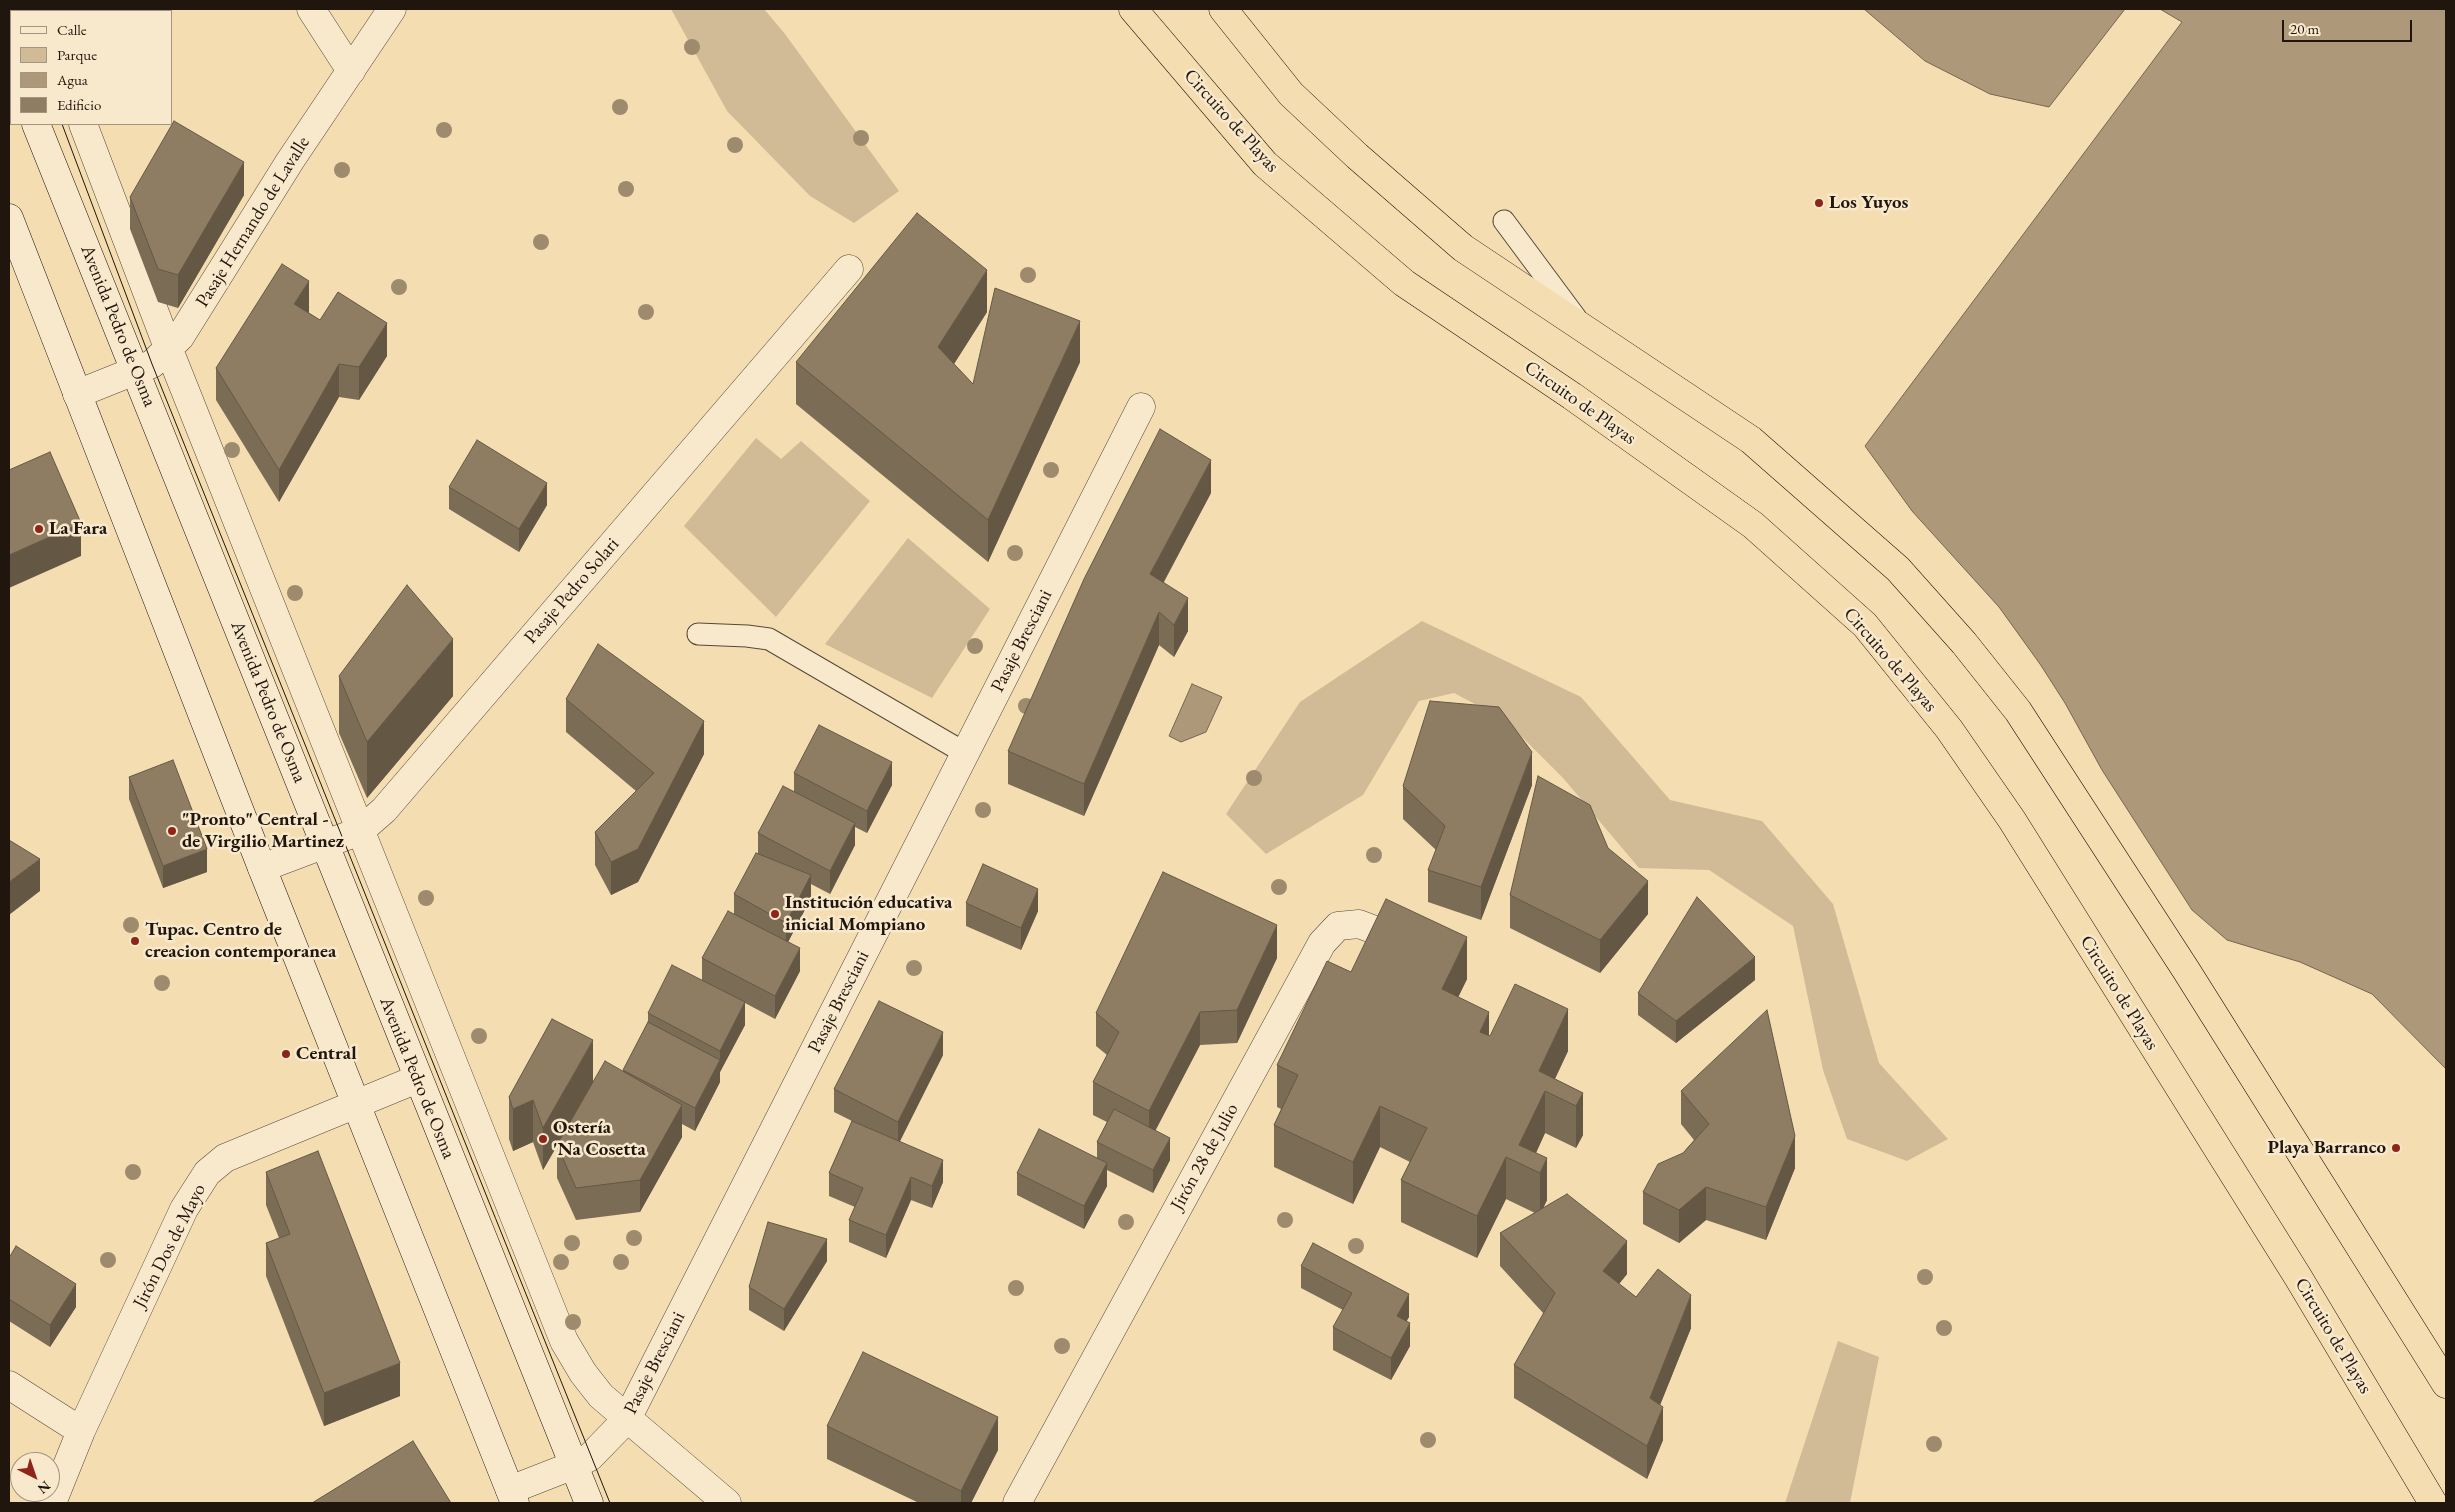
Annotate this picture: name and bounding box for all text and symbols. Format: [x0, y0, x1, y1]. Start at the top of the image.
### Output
legend [10, 10, 172, 125]
scale bar [2285, 10, 2415, 42]
text: 20 m [2290, 19, 2319, 38]
text: Calle [57, 20, 87, 39]
text: Parque [57, 45, 97, 64]
street label: Circuito de Playas [1179, 65, 1283, 177]
text: Agua [57, 70, 88, 89]
text: Edificio [57, 95, 101, 114]
street label: Pasaje Hernando de Lavalle [191, 132, 315, 312]
place label: Los Yuyos [1829, 192, 1908, 214]
marker: Los Yuyos [1813, 197, 1825, 209]
street label: Avenida Pedro de Osma [75, 242, 161, 410]
street label: Circuito de Playas [1520, 356, 1640, 450]
place label: La Fara [49, 518, 107, 540]
marker: La Fara [33, 523, 45, 535]
street label: Pasaje Pedro Solari [520, 533, 624, 649]
street label: Pasaje Bresciani [986, 586, 1058, 696]
street label: Circuito de Playas [1838, 603, 1942, 717]
street label: Avenida Pedro de Osma [225, 618, 311, 786]
place label: "Pronto" Central - de Virgilio Martinez [182, 809, 344, 853]
marker: "Pronto" Central - de Virgilio Martinez [166, 825, 178, 837]
place label: Institución educativa inicial Mompiano [785, 892, 952, 936]
marker: Institución educativa inicial Mompiano [769, 908, 781, 920]
place label: Tupac. Centro de creacion contemporanea [145, 919, 336, 963]
street label: Circuito de Playas [2075, 931, 2163, 1055]
marker: Tupac. Centro de creacion contemporanea [129, 935, 141, 947]
street label: Pasaje Bresciani [803, 947, 875, 1057]
street label: Avenida Pedro de Osma [374, 994, 460, 1162]
place label: Central [296, 1043, 357, 1065]
marker: Central [280, 1048, 292, 1060]
street label: Jirón 28 de Julio [1166, 1100, 1244, 1214]
place label: Ostería 'Na Cosetta [553, 1117, 646, 1161]
marker: Ostería 'Na Cosetta [537, 1133, 549, 1145]
place label: Playa Barranco [2267, 1137, 2386, 1159]
marker: Playa Barranco [2390, 1142, 2402, 1154]
street label: Jirón Dos de Mayo [129, 1180, 211, 1312]
street label: Circuito de Playas [2289, 1274, 2377, 1398]
street label: Pasaje Bresciani [619, 1308, 691, 1418]
north arrow [10, 1452, 60, 1502]
text: N [34, 1477, 54, 1498]

